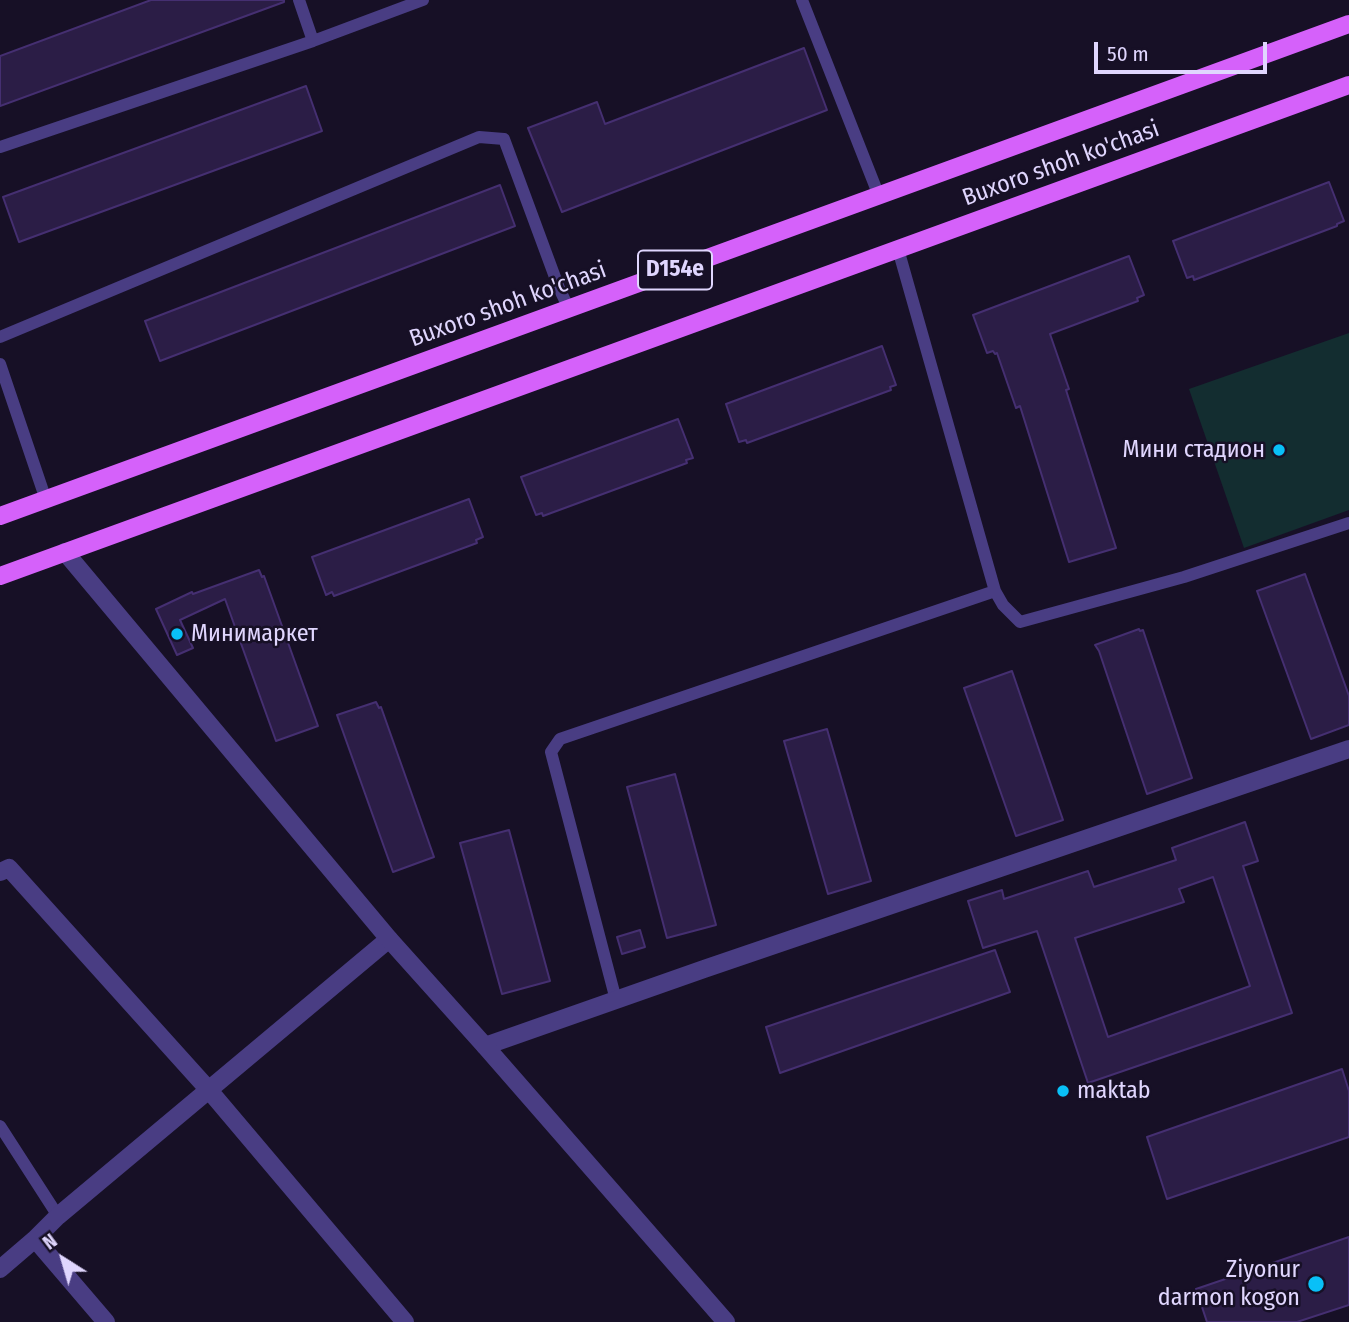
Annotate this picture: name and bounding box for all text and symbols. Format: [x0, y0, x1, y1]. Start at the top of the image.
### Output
scale bar [1097, 28, 1270, 72]
text: 50 m [1107, 41, 1149, 67]
street label: Buxoro shoh ko'chasi [959, 115, 1163, 213]
road number: D154e [638, 250, 712, 290]
street label: Buxoro shoh ko'chasi [406, 256, 610, 354]
place label: Мини стадион [1122, 436, 1265, 464]
marker: Мини стадион [1271, 442, 1287, 458]
place label: Минимаркет [191, 620, 318, 648]
marker: Минимаркет [169, 626, 185, 642]
place label: maktab [1077, 1077, 1151, 1105]
marker: maktab [1055, 1083, 1071, 1099]
north arrow [28, 1224, 98, 1294]
text: N [39, 1229, 62, 1254]
place label: Ziyonur darmon kogon [1158, 1256, 1300, 1312]
marker: Ziyonur darmon kogon [1306, 1274, 1326, 1294]

